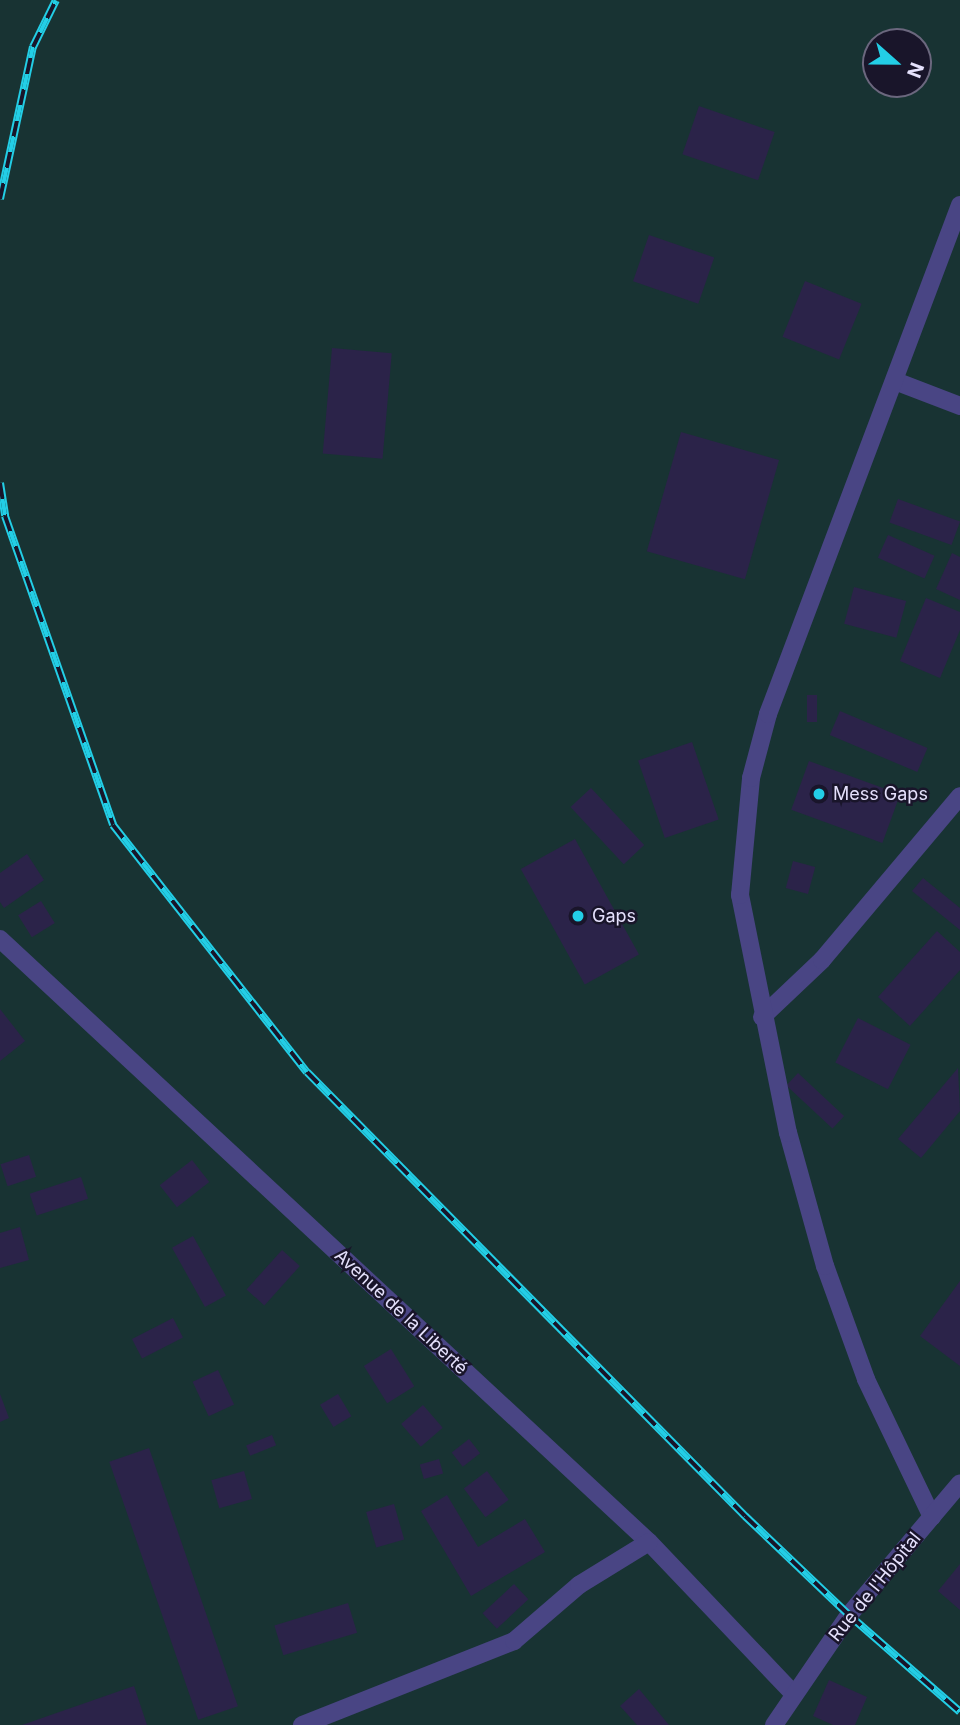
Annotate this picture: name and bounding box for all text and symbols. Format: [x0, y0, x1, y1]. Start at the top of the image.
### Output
north arrow [862, 28, 932, 98]
text: N [902, 59, 929, 81]
place label: Mess Gaps [833, 783, 928, 805]
marker: Mess Gaps [811, 786, 827, 802]
place label: Gaps [592, 905, 636, 927]
marker: Gaps [570, 908, 586, 924]
street label: Avenue de la Liberté [330, 1245, 472, 1379]
street label: Rue de l'Hôpital [824, 1528, 926, 1646]

